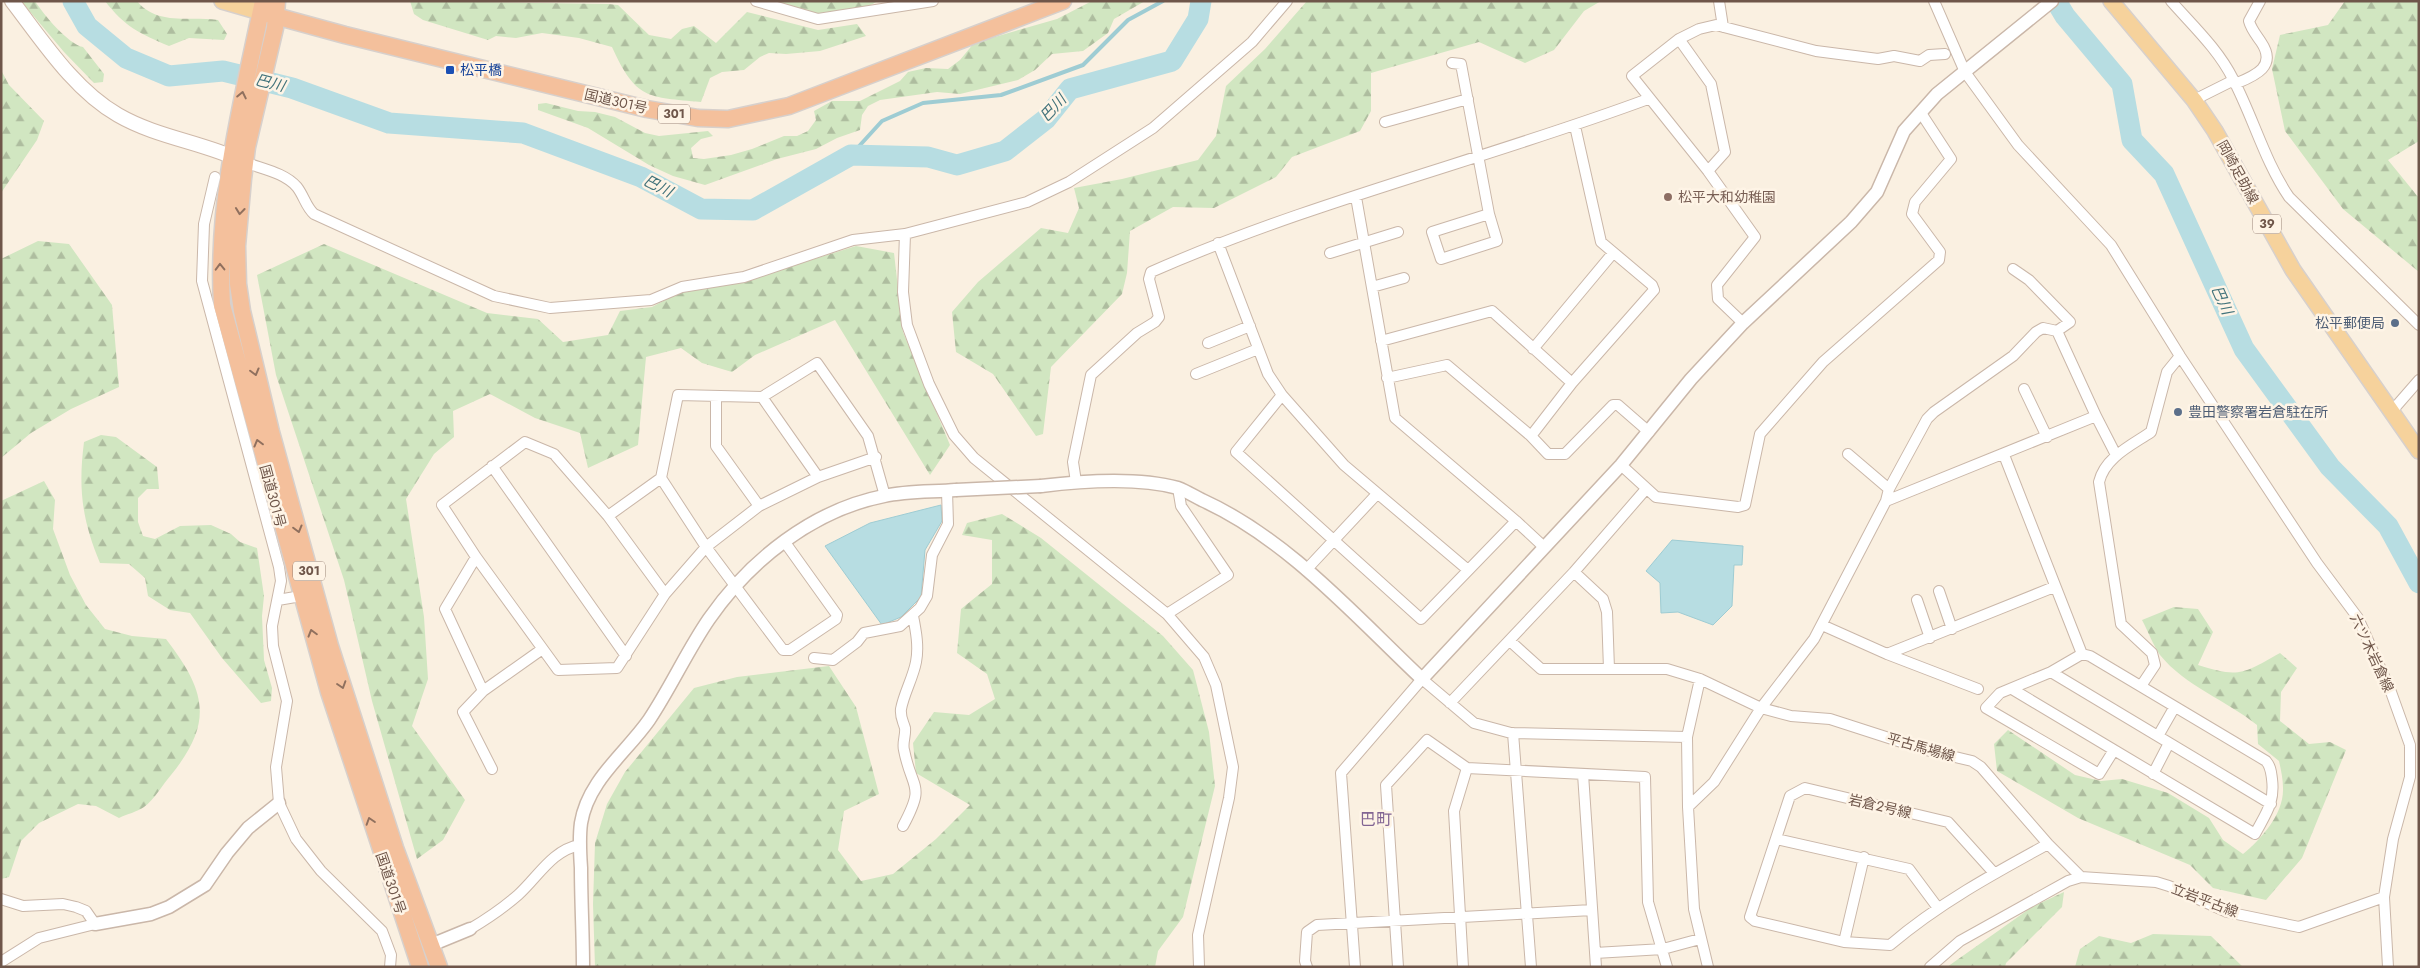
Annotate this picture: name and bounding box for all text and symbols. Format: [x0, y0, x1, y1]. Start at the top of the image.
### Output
place label: 松平橋 [460, 60, 502, 80]
marker: 松平橋 [444, 64, 456, 76]
water label: 巴川 [253, 69, 289, 98]
street label: 国道301号 [582, 84, 650, 118]
water label: 巴川 [1035, 88, 1073, 126]
one-way arrow [236, 91, 247, 100]
road number: 301 [658, 105, 690, 124]
street label: 岡崎足助線 [2212, 137, 2264, 207]
water label: 巴川 [640, 169, 678, 204]
place label: 松平大和幼稚園 [1678, 187, 1776, 207]
marker: 松平大和幼稚園 [1662, 191, 1674, 203]
one-way arrow [235, 208, 246, 216]
road number: 39 [2253, 214, 2281, 233]
one-way arrow [215, 263, 226, 271]
water label: 巴川 [2206, 282, 2239, 320]
place label: 松平郵便局 [2315, 313, 2385, 333]
marker: 松平郵便局 [2389, 317, 2401, 329]
one-way arrow [250, 367, 260, 375]
place label: 豊田警察署岩倉駐在所 [2188, 402, 2328, 422]
marker: 豊田警察署岩倉駐在所 [2172, 406, 2184, 418]
one-way arrow [254, 439, 264, 447]
street label: 国道301号 [255, 462, 291, 530]
one-way arrow [292, 524, 302, 532]
road number: 301 [293, 562, 325, 580]
street label: 六ツ木岩倉線 [2345, 611, 2399, 695]
one-way arrow [307, 629, 317, 637]
one-way arrow [336, 680, 346, 689]
street label: 平古馬場線 [1885, 728, 1957, 766]
street label: 岩倉２号線 [1847, 789, 1913, 823]
district label: 巴町 [1360, 808, 1392, 831]
one-way arrow [366, 818, 376, 826]
street label: 国道301号 [371, 849, 411, 917]
street label: 立岩平古線 [2169, 878, 2241, 922]

